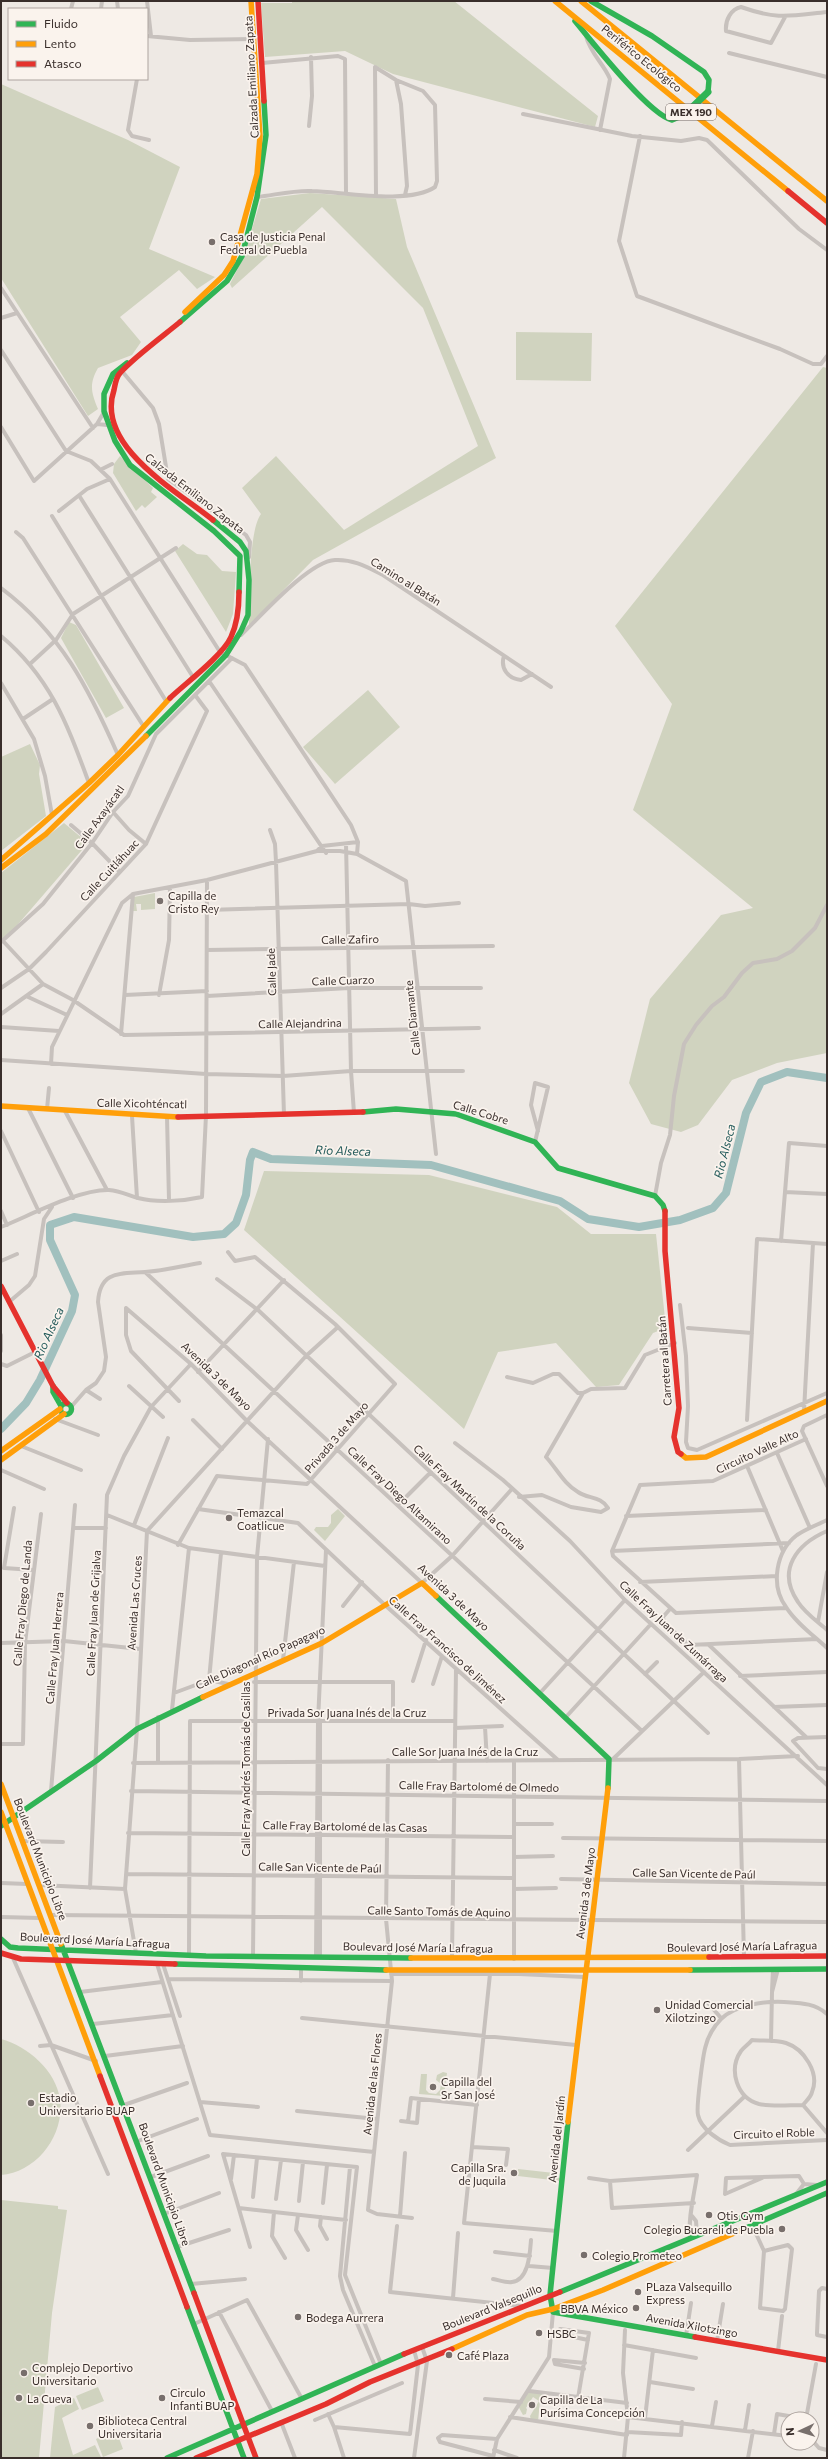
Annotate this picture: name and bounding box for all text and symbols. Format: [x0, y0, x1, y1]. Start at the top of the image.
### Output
legend [8, 8, 148, 80]
street label: Calzada Emiliano Zapata [241, 15, 261, 139]
text: Fluido [44, 16, 78, 30]
street label: Periférico Ecológico [599, 22, 685, 95]
text: Lento [44, 36, 76, 50]
text: Atasco [44, 56, 82, 70]
road number: MEX 190 [666, 104, 716, 120]
place label: Casa de Justicia Penal Federal de Puebla [220, 230, 326, 256]
marker: Casa de Justicia Penal Federal de Puebla [207, 237, 217, 247]
street label: Calzada Emiliano Zapata [143, 450, 247, 536]
street label: Camino al Batán [368, 554, 444, 608]
street label: Calle Axayácatl [72, 783, 126, 851]
street label: Calle Cuitláhuac [77, 836, 141, 904]
place label: Capilla de Cristo Rey [168, 889, 220, 915]
marker: Capilla de Cristo Rey [155, 896, 165, 906]
street label: Calle Zafiro [321, 932, 379, 946]
street label: Calle Jade [264, 948, 279, 996]
street label: Calle Cuarzo [311, 972, 375, 988]
street label: Calle Diamante [402, 980, 422, 1056]
street label: Calle Alejandrina [258, 1016, 342, 1030]
street label: Calle Xicohténcatl [97, 1096, 187, 1110]
street label: Calle Cobre [452, 1097, 511, 1127]
water label: Rio Alseca [710, 1122, 738, 1180]
water label: Rio Alseca [315, 1142, 371, 1158]
water label: Rio Alseca [30, 1305, 66, 1361]
street label: Carretera al Batán [654, 1316, 674, 1406]
street label: Avenida 3 de Mayo [179, 1339, 255, 1413]
street label: Privada 3 de Mayo [301, 1398, 371, 1475]
street label: Circuito Valle Alto [714, 1426, 801, 1476]
street label: Calle Fray Martín de la Coruña [411, 1442, 529, 1552]
street label: Calle Fray Diego Altamirano [345, 1443, 455, 1547]
place label: Temazcal Coatlicue [237, 1506, 285, 1532]
marker: Temazcal Coatlicue [224, 1513, 234, 1523]
street label: Calle Fray Diego de Landa [10, 1539, 34, 1667]
street label: Calle Fray Juan de Grijalva [83, 1550, 104, 1676]
street label: Avenida Las Cruces [124, 1555, 144, 1651]
street label: Avenida 3 de Mayo [416, 1561, 493, 1634]
street label: Calle Fray Juan de Zumárraga [616, 1577, 731, 1685]
street label: Calle Fray Juan Herrera [43, 1591, 66, 1705]
street label: Calle Fray Francisco de Jiménez [386, 1593, 510, 1706]
street label: Calle Diagonal Río Papagayo [193, 1622, 327, 1691]
street label: Calle Fray Andrés Tomás de Casillas [239, 1682, 252, 1856]
street label: Privada Sor Juana Inés de la Cruz [267, 1706, 427, 1720]
street label: Calle Sor Juana Inés de la Cruz [392, 1745, 539, 1759]
street label: Calle Fray Bartolomé de Olmedo [399, 1778, 560, 1794]
street label: Boulevard Municipio Libre [12, 1796, 70, 1922]
street label: Calle Fray Bartolomé de las Casas [263, 1818, 427, 1834]
street label: Avenida 3 de Mayo [573, 1846, 597, 1940]
street label: Calle San Vicente de Paúl [258, 1859, 382, 1875]
street label: Calle San Vicente de Paúl [632, 1865, 756, 1881]
street label: Calle Santo Tomás de Aquino [367, 1903, 511, 1919]
street label: Boulevard José María Lafragua [20, 1930, 170, 1951]
street label: Boulevard José María Lafragua [667, 1938, 817, 1955]
street label: Boulevard José María Lafragua [343, 1939, 493, 1956]
place label: Unidad Comercial Xilotzingo [665, 1998, 753, 2024]
marker: Unidad Comercial Xilotzingo [652, 2005, 662, 2015]
street label: Avenida de las Flores [360, 2032, 384, 2136]
place label: Capilla del Sr San José [441, 2075, 495, 2102]
marker: Capilla del Sr San José [428, 2082, 438, 2092]
place label: Estadio Universitario BUAP [39, 2091, 135, 2117]
street label: Avenida del Jardín [545, 2095, 568, 2183]
marker: Estadio Universitario BUAP [26, 2098, 36, 2108]
street label: Boulevard Municipio Libre [137, 2121, 193, 2247]
street label: Circuito el Roble [733, 2125, 815, 2141]
place label: Capilla Sra. de Juquila [451, 2161, 506, 2188]
marker: Capilla Sra. de Juquila [509, 2168, 519, 2178]
place label: Otis Gym [717, 2209, 764, 2222]
marker: Otis Gym [704, 2210, 714, 2220]
place label: Colegio Bucareli de Puebla [643, 2223, 774, 2236]
marker: Colegio Bucareli de Puebla [777, 2224, 787, 2234]
place label: Colegio Prometeo [592, 2249, 682, 2262]
marker: Colegio Prometeo [579, 2250, 589, 2260]
place label: PLaza Valsequillo Express [646, 2280, 733, 2306]
street label: Boulevard Valsequillo [440, 2281, 544, 2333]
marker: PLaza Valsequillo Express [633, 2287, 643, 2297]
place label: BBVA México [560, 2302, 628, 2315]
marker: BBVA México [631, 2303, 641, 2313]
place label: Bodega Aurrera [306, 2311, 384, 2324]
street label: Avenida Xilotzingo [645, 2311, 739, 2340]
marker: Bodega Aurrera [293, 2312, 303, 2322]
place label: HSBC [547, 2327, 576, 2340]
marker: HSBC [534, 2328, 544, 2338]
place label: Café Plaza [457, 2349, 509, 2362]
marker: Café Plaza [444, 2350, 454, 2360]
place label: Complejo Deportivo Universitario [32, 2361, 133, 2387]
marker: Complejo Deportivo Universitario [19, 2368, 29, 2378]
place label: Circulo Infanti BUAP [170, 2386, 235, 2412]
place label: La Cueva [27, 2392, 72, 2405]
marker: La Cueva [14, 2393, 24, 2403]
marker: Circulo Infanti BUAP [157, 2393, 167, 2403]
place label: Capilla de La Purísima Concepción [540, 2393, 645, 2419]
marker: Capilla de La Purísima Concepción [527, 2400, 537, 2410]
north arrow [780, 2411, 820, 2451]
place label: Biblioteca Central Universitaria [98, 2414, 187, 2440]
marker: Biblioteca Central Universitaria [85, 2421, 95, 2431]
text: N [783, 2427, 796, 2436]

